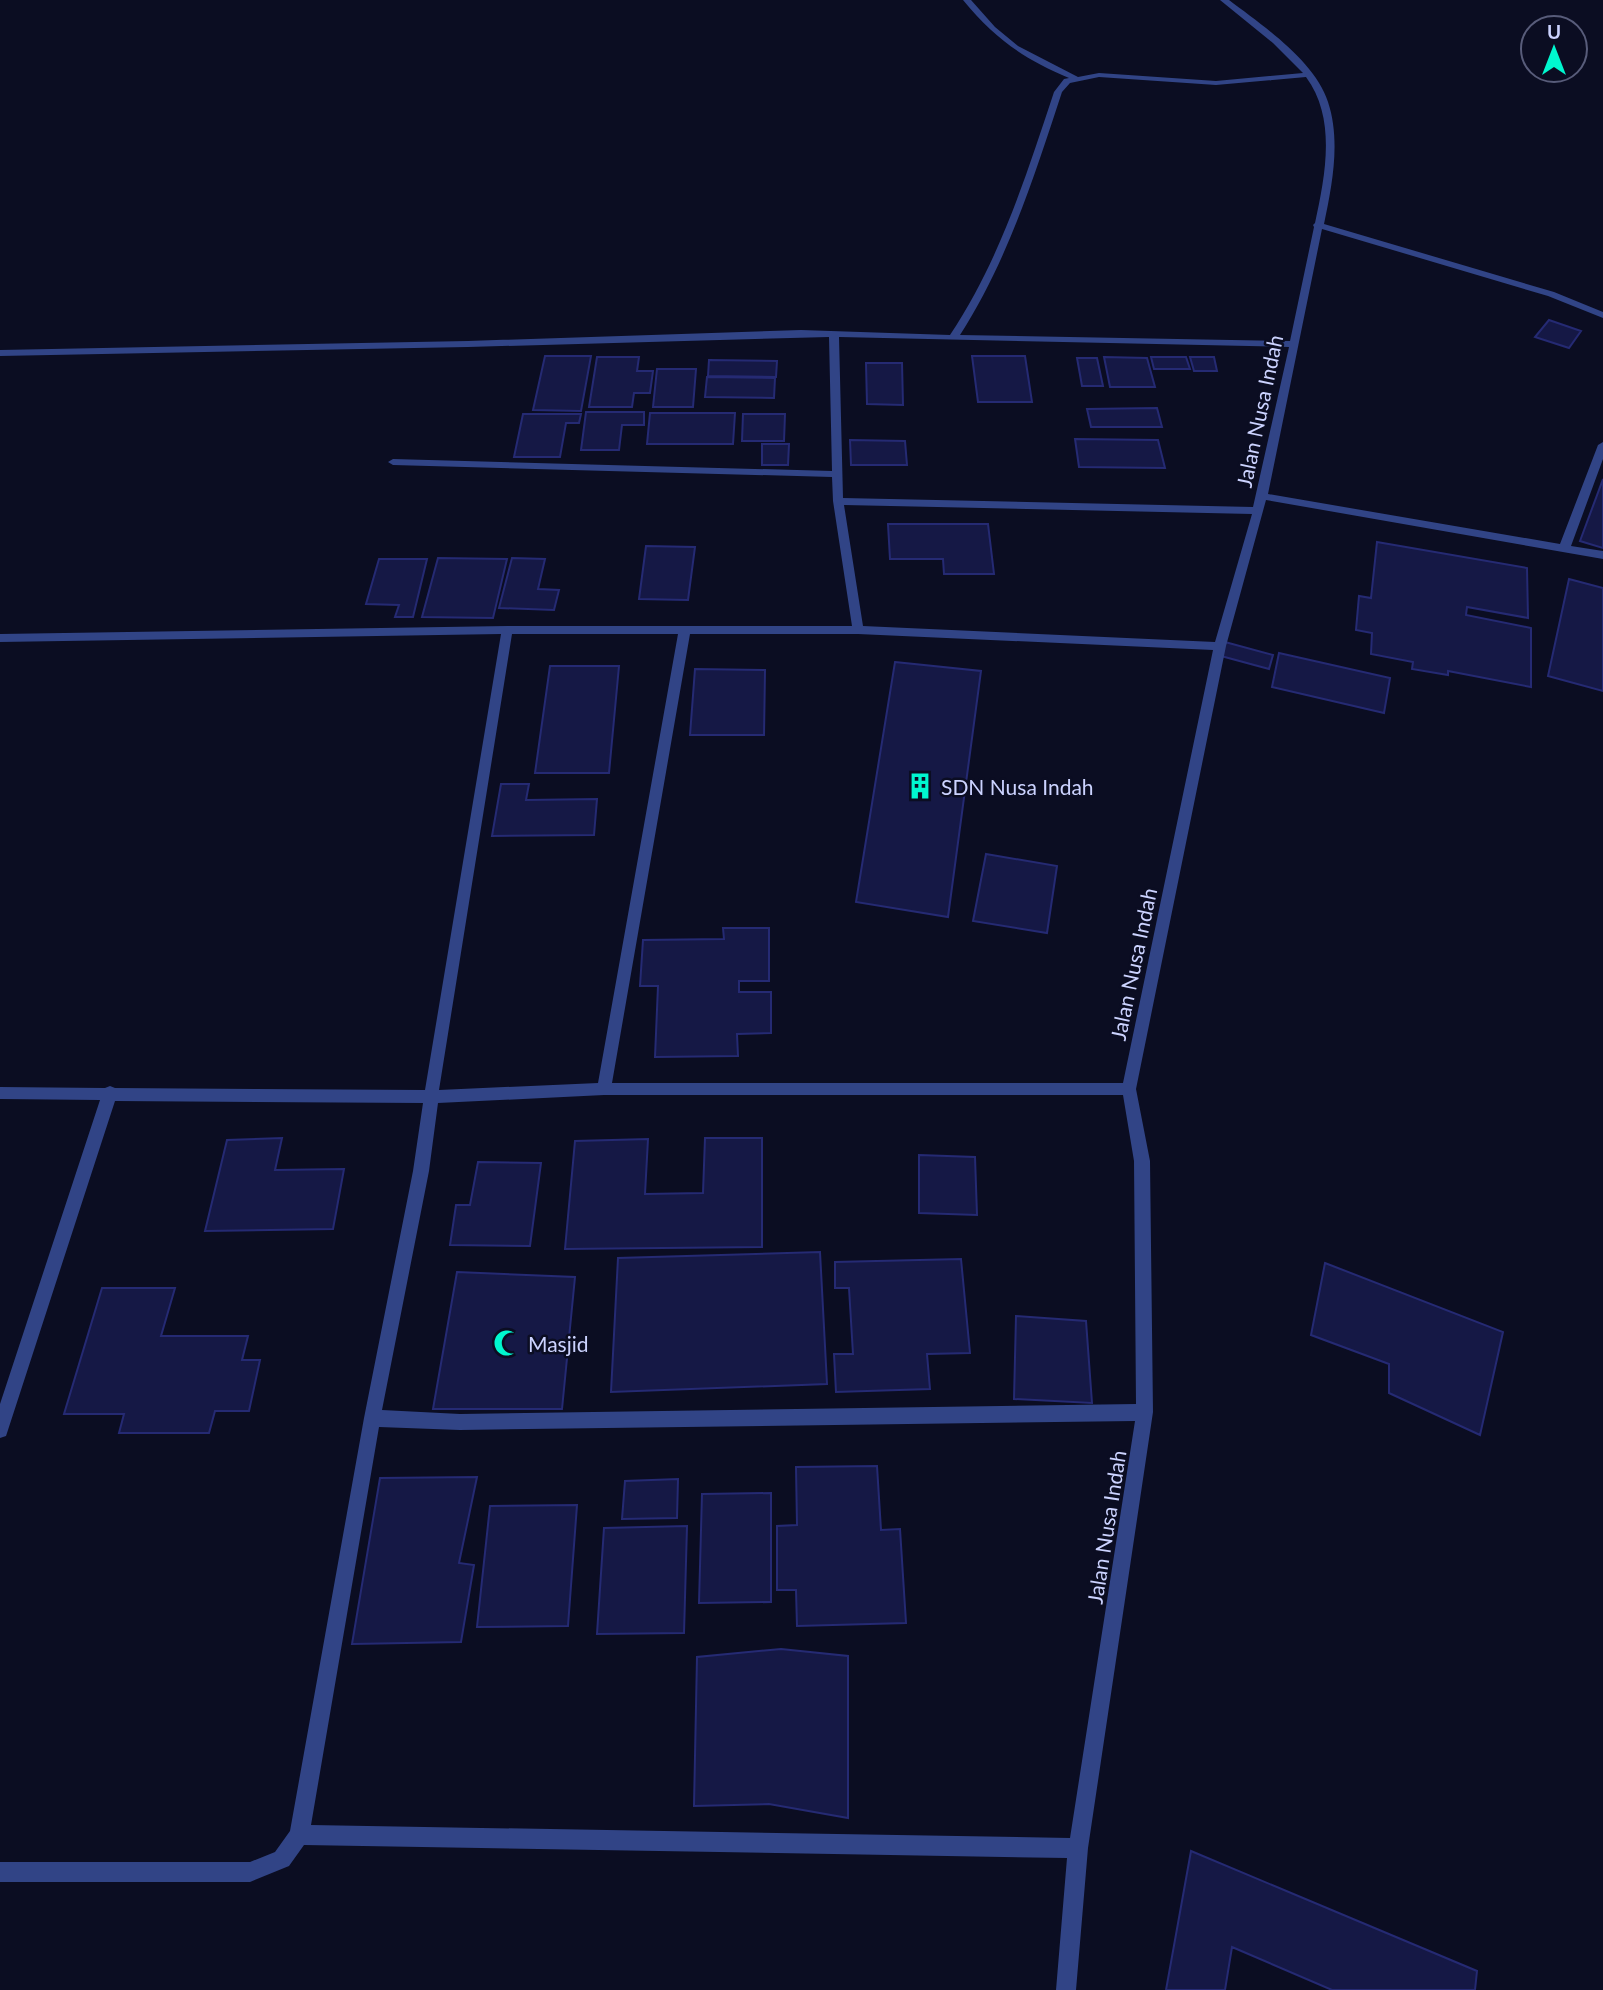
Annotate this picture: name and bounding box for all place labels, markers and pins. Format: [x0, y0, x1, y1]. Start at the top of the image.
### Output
building icon: SDN Nusa Indah [905, 771, 935, 801]
place label: SDN Nusa Indah [941, 774, 1094, 799]
mosque icon: Masjid [492, 1328, 522, 1358]
place label: Masjid [528, 1331, 589, 1356]

